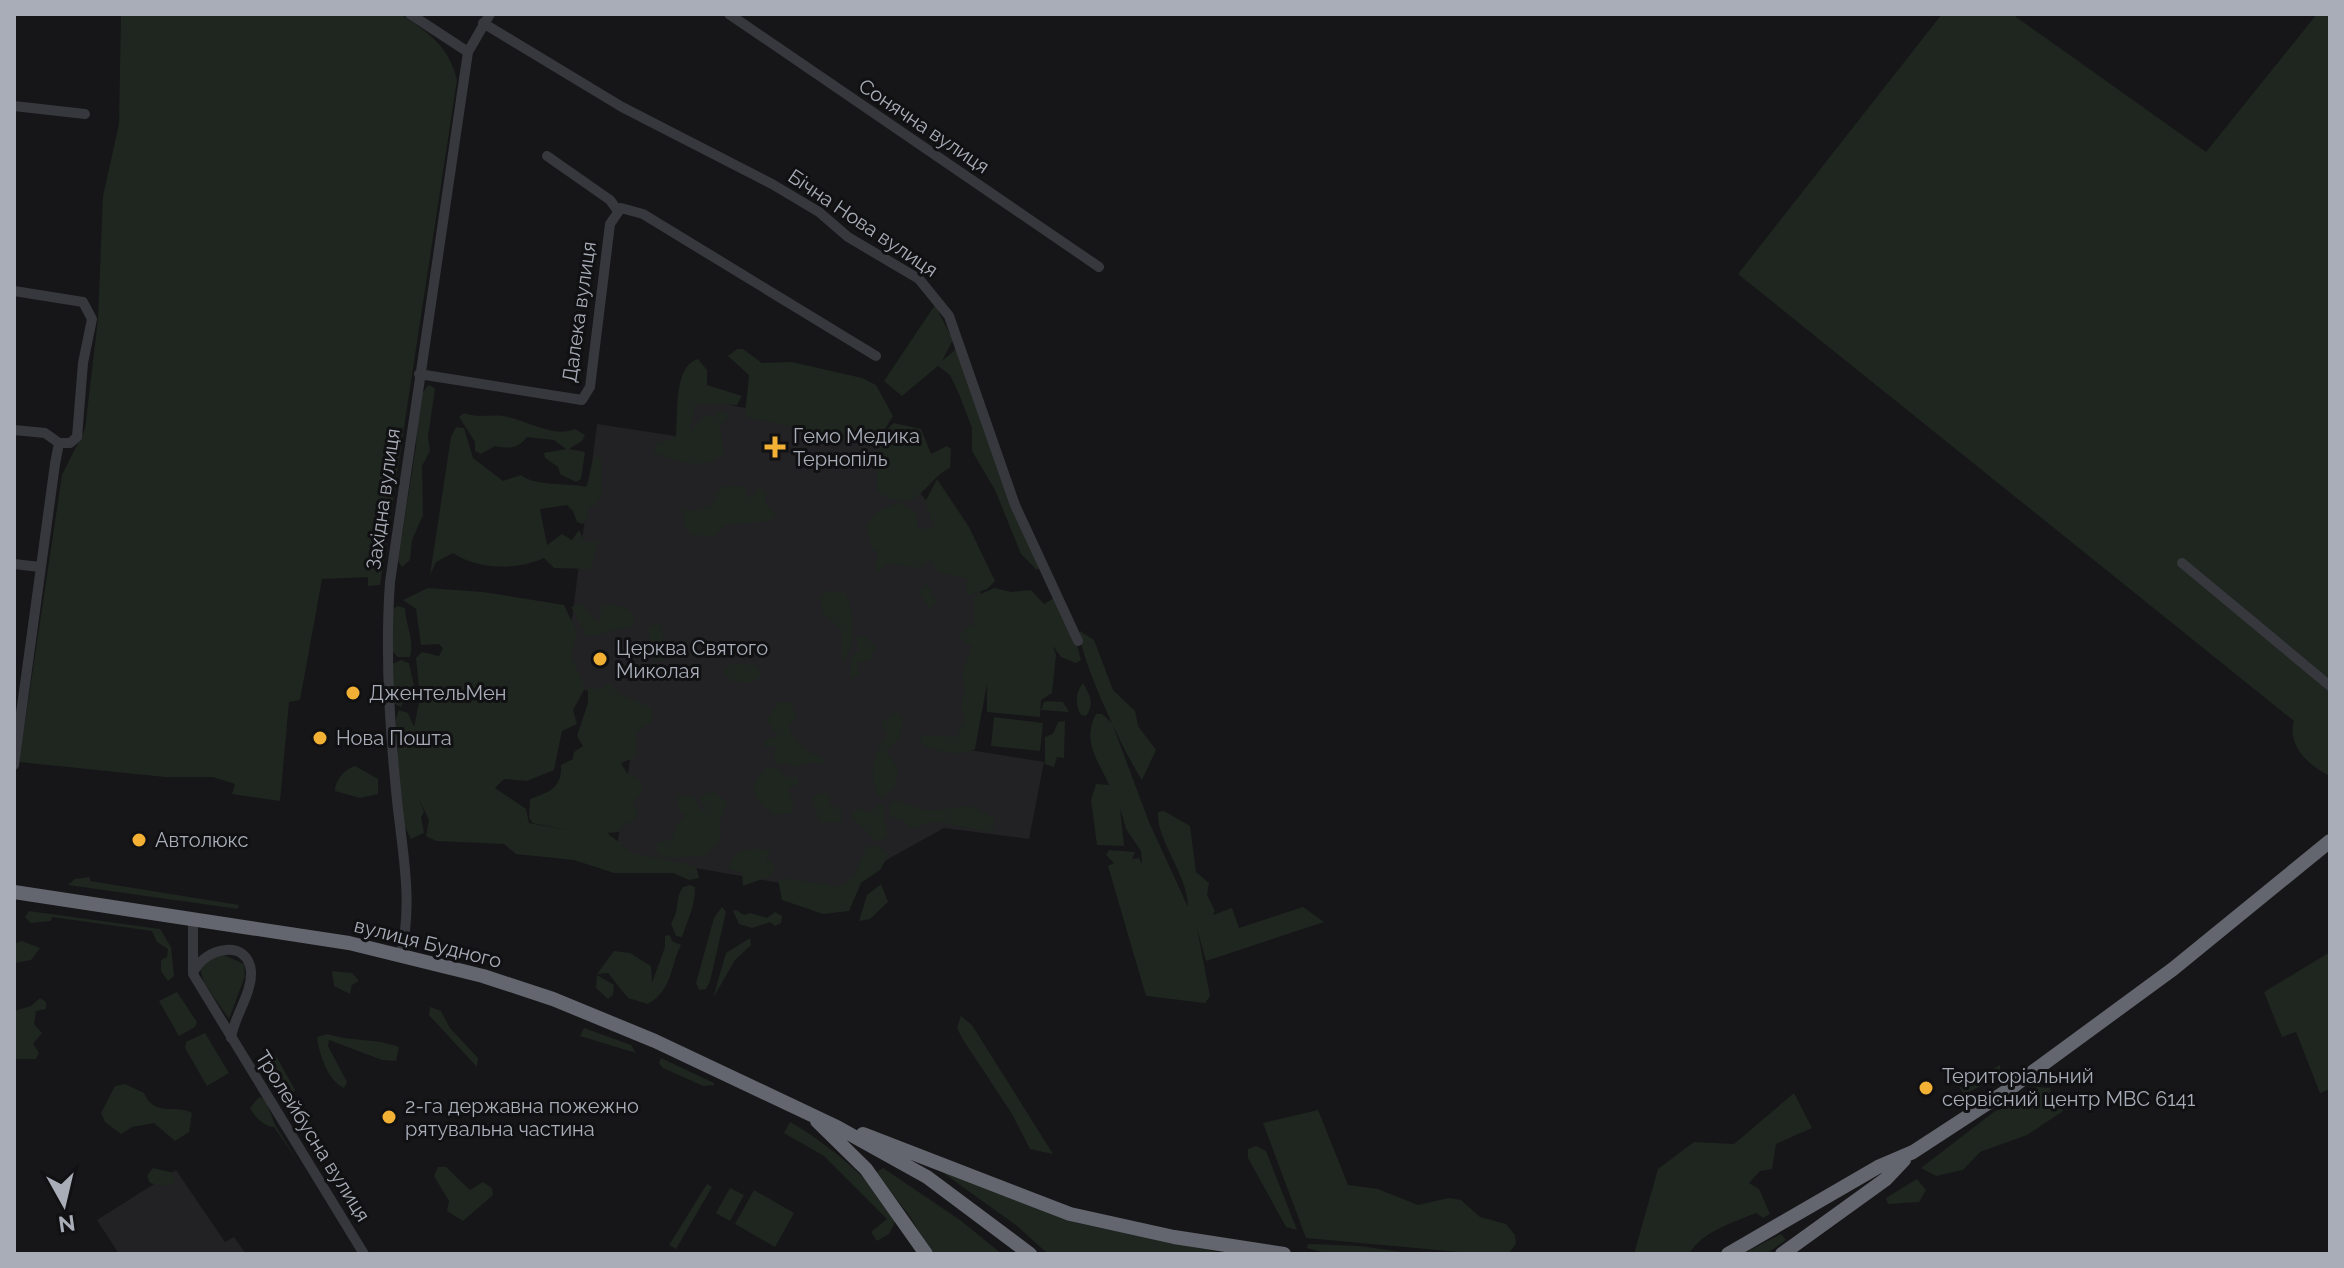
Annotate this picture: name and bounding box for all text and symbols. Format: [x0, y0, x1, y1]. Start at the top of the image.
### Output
street label: Сонячна вулиця [854, 73, 994, 179]
street label: Бічна Нова вулиця [784, 164, 942, 282]
street label: Далека вулиця [557, 240, 601, 384]
place label: Гемо Медика Тернопіль [793, 424, 920, 471]
street label: Західна вулиця [361, 427, 405, 571]
marker: Гемо Медика Тернопіль [764, 436, 786, 458]
place label: Церква Святого Миколая [616, 636, 768, 683]
marker: Церква Святого Миколая [591, 650, 609, 668]
place label: ДжентельМен [369, 681, 506, 705]
marker: ДжентельМен [344, 684, 362, 702]
place label: Нова Пошта [336, 726, 452, 750]
marker: Нова Пошта [311, 729, 329, 747]
place label: Автолюкс [155, 828, 248, 852]
marker: Автолюкс [130, 831, 148, 849]
street label: вулиця Будного [352, 913, 504, 973]
street label: Тролейбусна вулиця [251, 1046, 375, 1226]
place label: Територіальний сервісний центр МВС 6141 [1942, 1064, 2196, 1111]
marker: Територіальний сервісний центр МВС 6141 [1917, 1079, 1935, 1097]
place label: 2-га державна пожежно рятувальна частина [405, 1094, 639, 1141]
marker: 2-га державна пожежно рятувальна частина [380, 1108, 398, 1126]
north arrow [24, 1164, 104, 1244]
text: N [57, 1210, 77, 1238]

